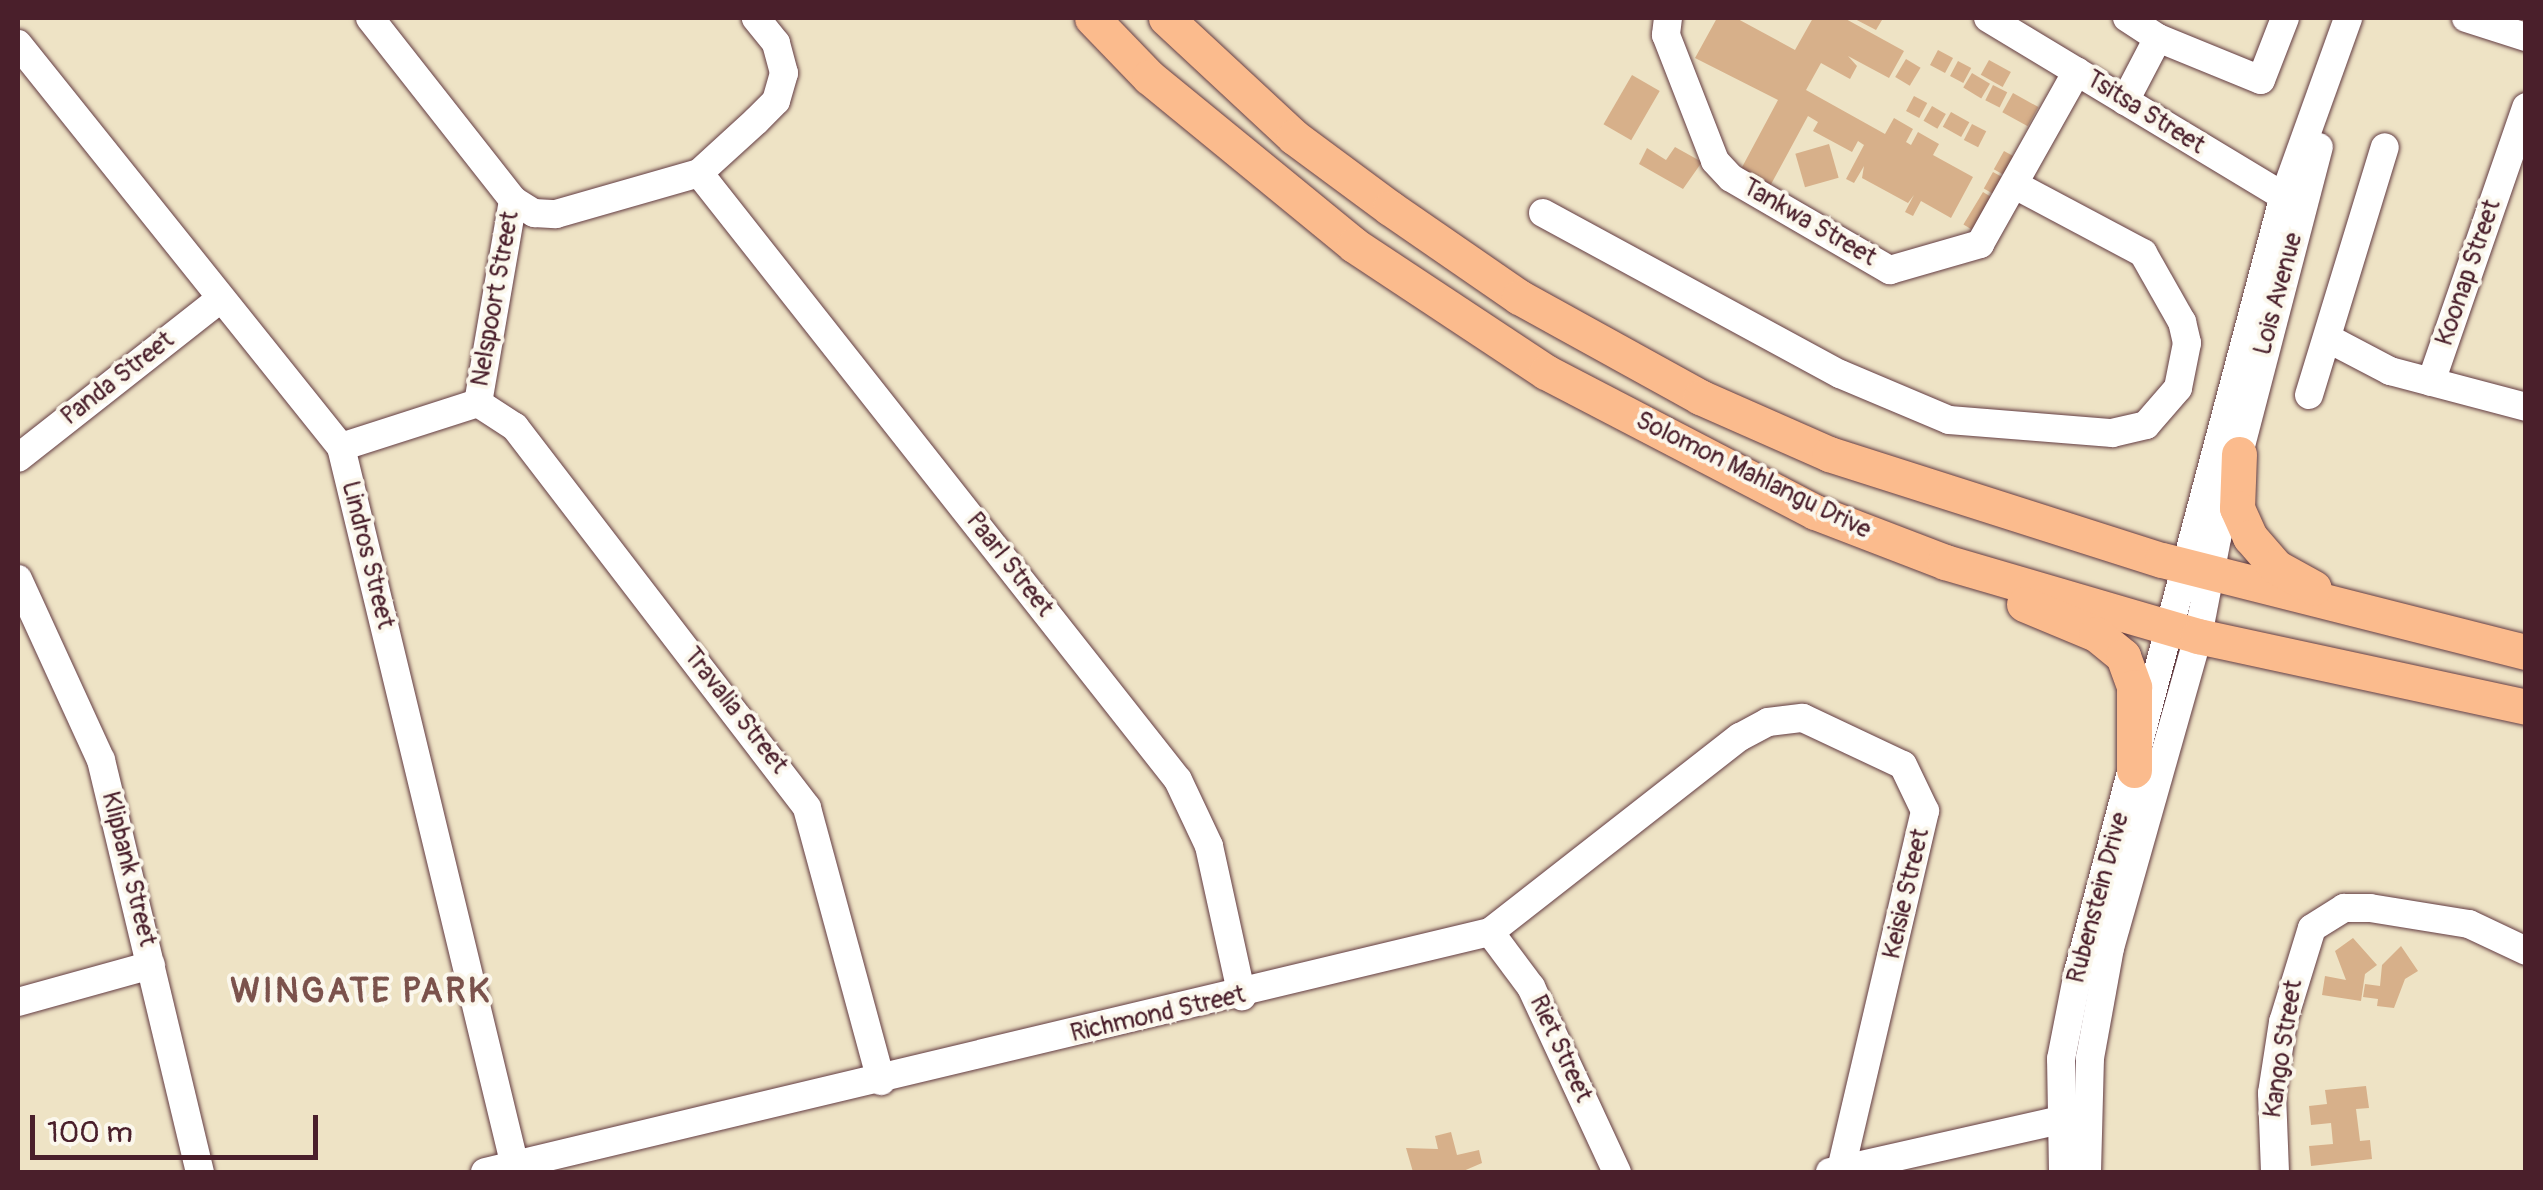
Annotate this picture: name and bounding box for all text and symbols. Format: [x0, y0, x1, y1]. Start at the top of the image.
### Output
street label: Tsitsa Street [2080, 65, 2210, 161]
street label: Tankwa Street [1737, 173, 1881, 273]
street label: Koonap Street [2430, 196, 2508, 350]
street label: Nelspoort Street [466, 209, 526, 389]
street label: Lois Avenue [2248, 230, 2310, 358]
street label: Panda Street [56, 326, 180, 432]
street label: Solomon Mahlangu Drive [1631, 406, 1875, 546]
street label: Lindros Street [334, 478, 400, 632]
street label: Paarl Street [959, 507, 1059, 623]
street label: Travalia Street [676, 642, 794, 780]
street label: Klipbank Street [94, 789, 162, 949]
street label: Rubenstein Drive [2062, 809, 2136, 987]
street label: Keisie Street [1877, 826, 1937, 962]
district label: WINGATE PARK [230, 970, 492, 1012]
street label: Kango Street [2258, 978, 2310, 1120]
street label: Richmond Street [1068, 980, 1248, 1050]
street label: Riet Street [1522, 991, 1598, 1107]
scale bar [35, 1095, 322, 1157]
text: 100 m [47, 1114, 133, 1151]

